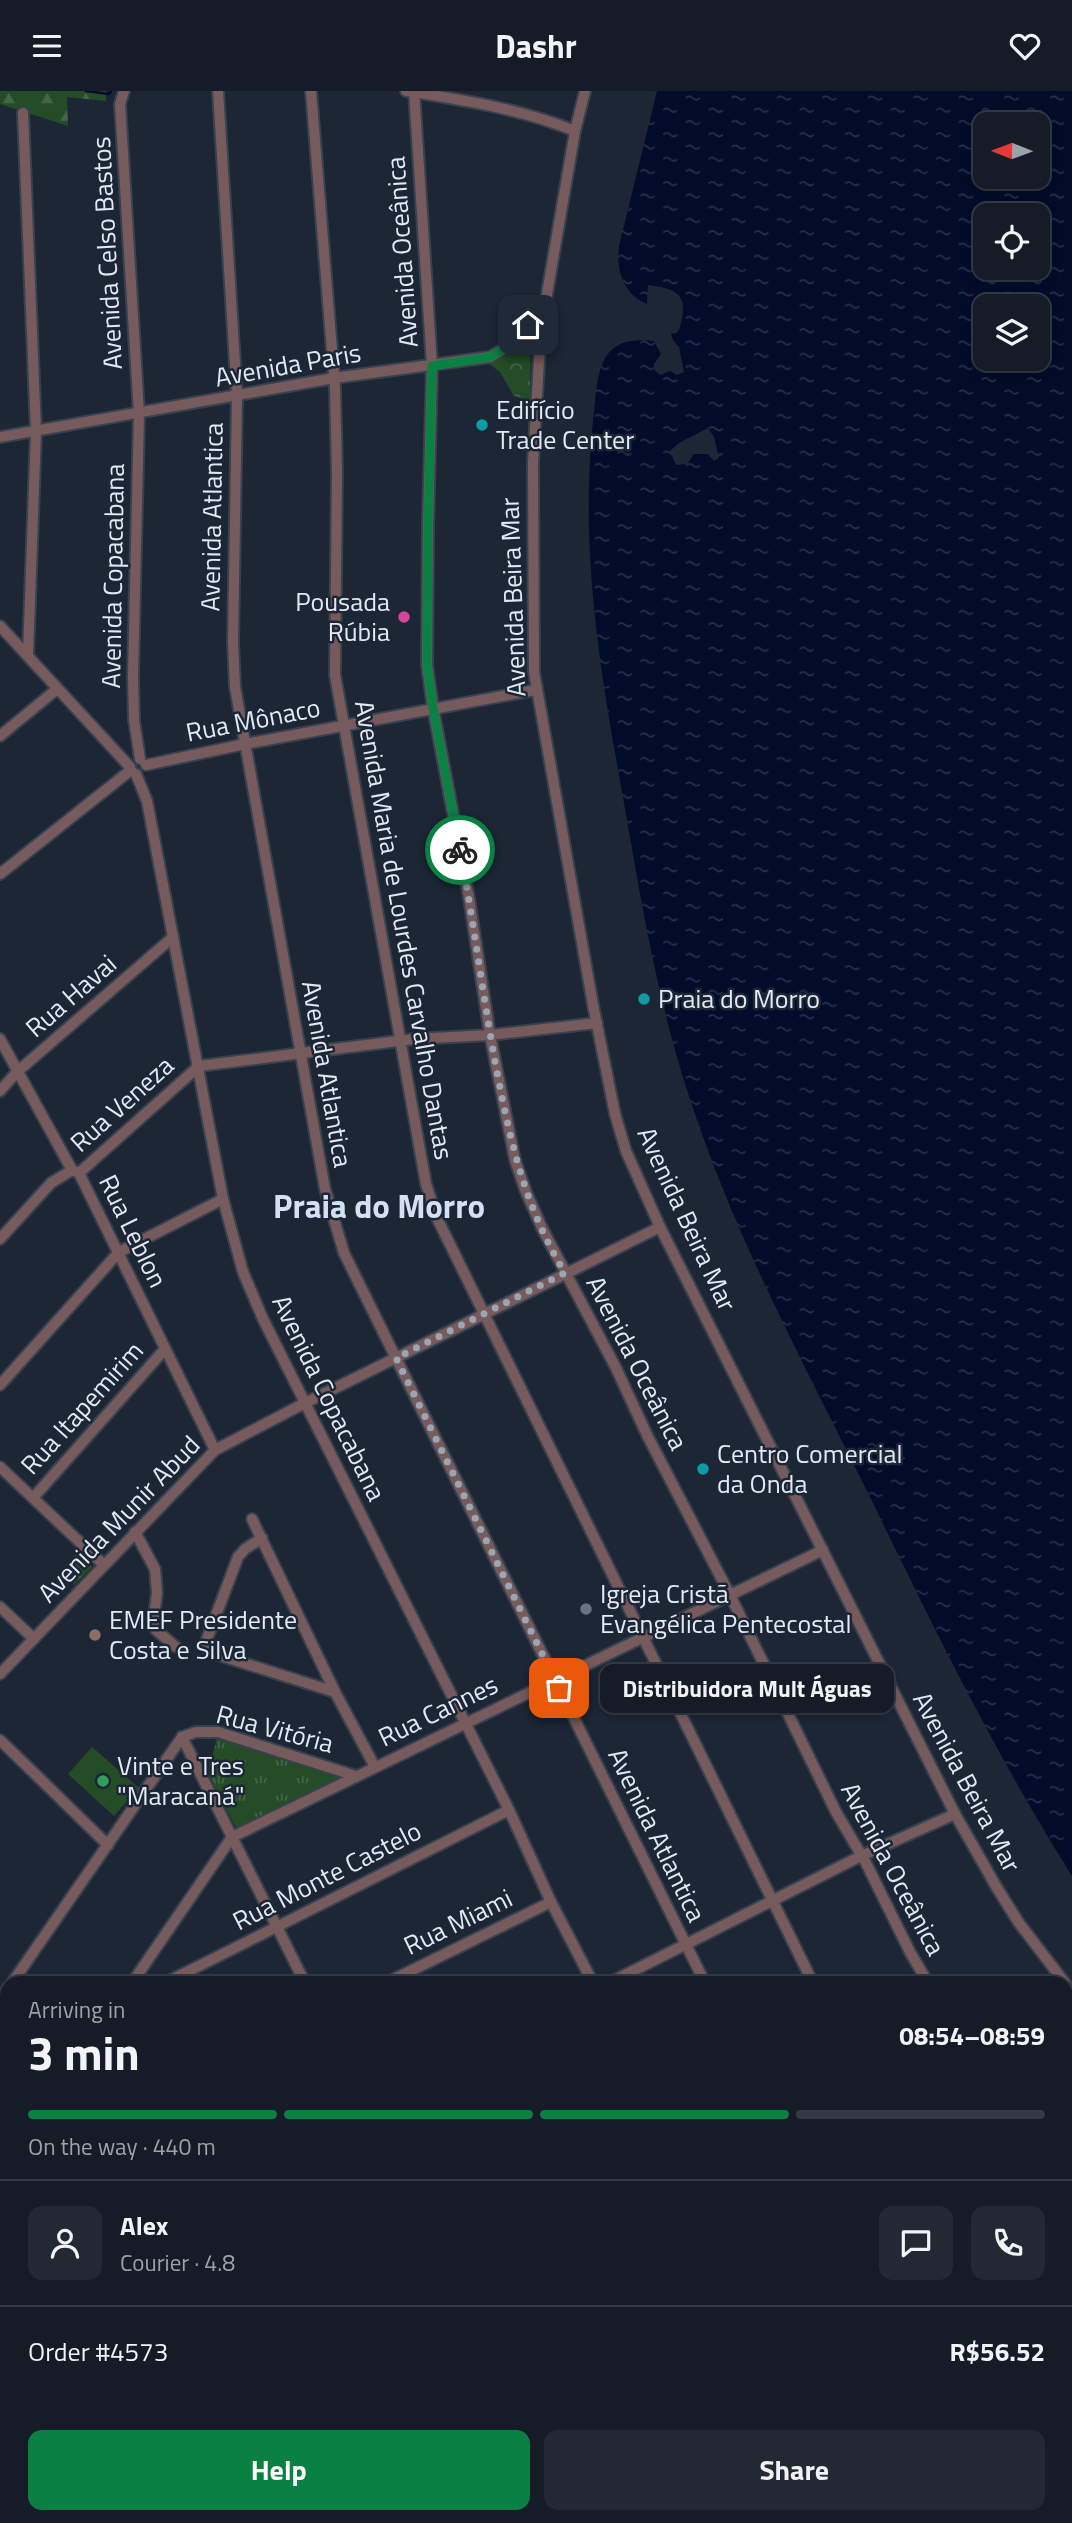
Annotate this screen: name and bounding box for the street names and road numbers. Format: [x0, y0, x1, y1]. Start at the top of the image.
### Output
street label: Avenida Celso Bastos [81, 136, 132, 371]
street label: Avenida Oceânica [375, 155, 428, 349]
street label: Avenida Paris [212, 332, 364, 397]
street label: Avenida Atlantica [190, 422, 233, 612]
street label: Avenida Copacabana [91, 463, 134, 689]
street label: Avenida Beira Mar [490, 497, 535, 697]
street label: Rua Mônaco [183, 687, 323, 752]
street label: Avenida Maria de Lourdes Carvalho Dantas [345, 697, 464, 1163]
street label: Rua Havai [16, 945, 125, 1046]
street label: Avenida Atlantica [292, 978, 363, 1170]
street label: Rua Veneza [61, 1046, 182, 1161]
street label: Avenida Beira Mar [628, 1120, 747, 1317]
street label: Rua Leblon [89, 1168, 178, 1294]
street label: Avenida Oceânica [577, 1269, 698, 1457]
street label: Avenida Copacabana [263, 1288, 396, 1507]
street label: Rua Itapemirim [11, 1332, 152, 1483]
street label: Avenida Munir Abud [28, 1426, 209, 1611]
street label: Rua Cannes [371, 1665, 504, 1756]
street label: Avenida Beira Mar [904, 1685, 1031, 1879]
street label: Rua Vitória [212, 1694, 338, 1763]
street label: Avenida Atlantica [599, 1741, 716, 1928]
street label: Avenida Oceânica [831, 1775, 956, 1962]
street label: Rua Monte Castelo [226, 1811, 428, 1940]
street label: Rua Miami [397, 1878, 519, 1965]

